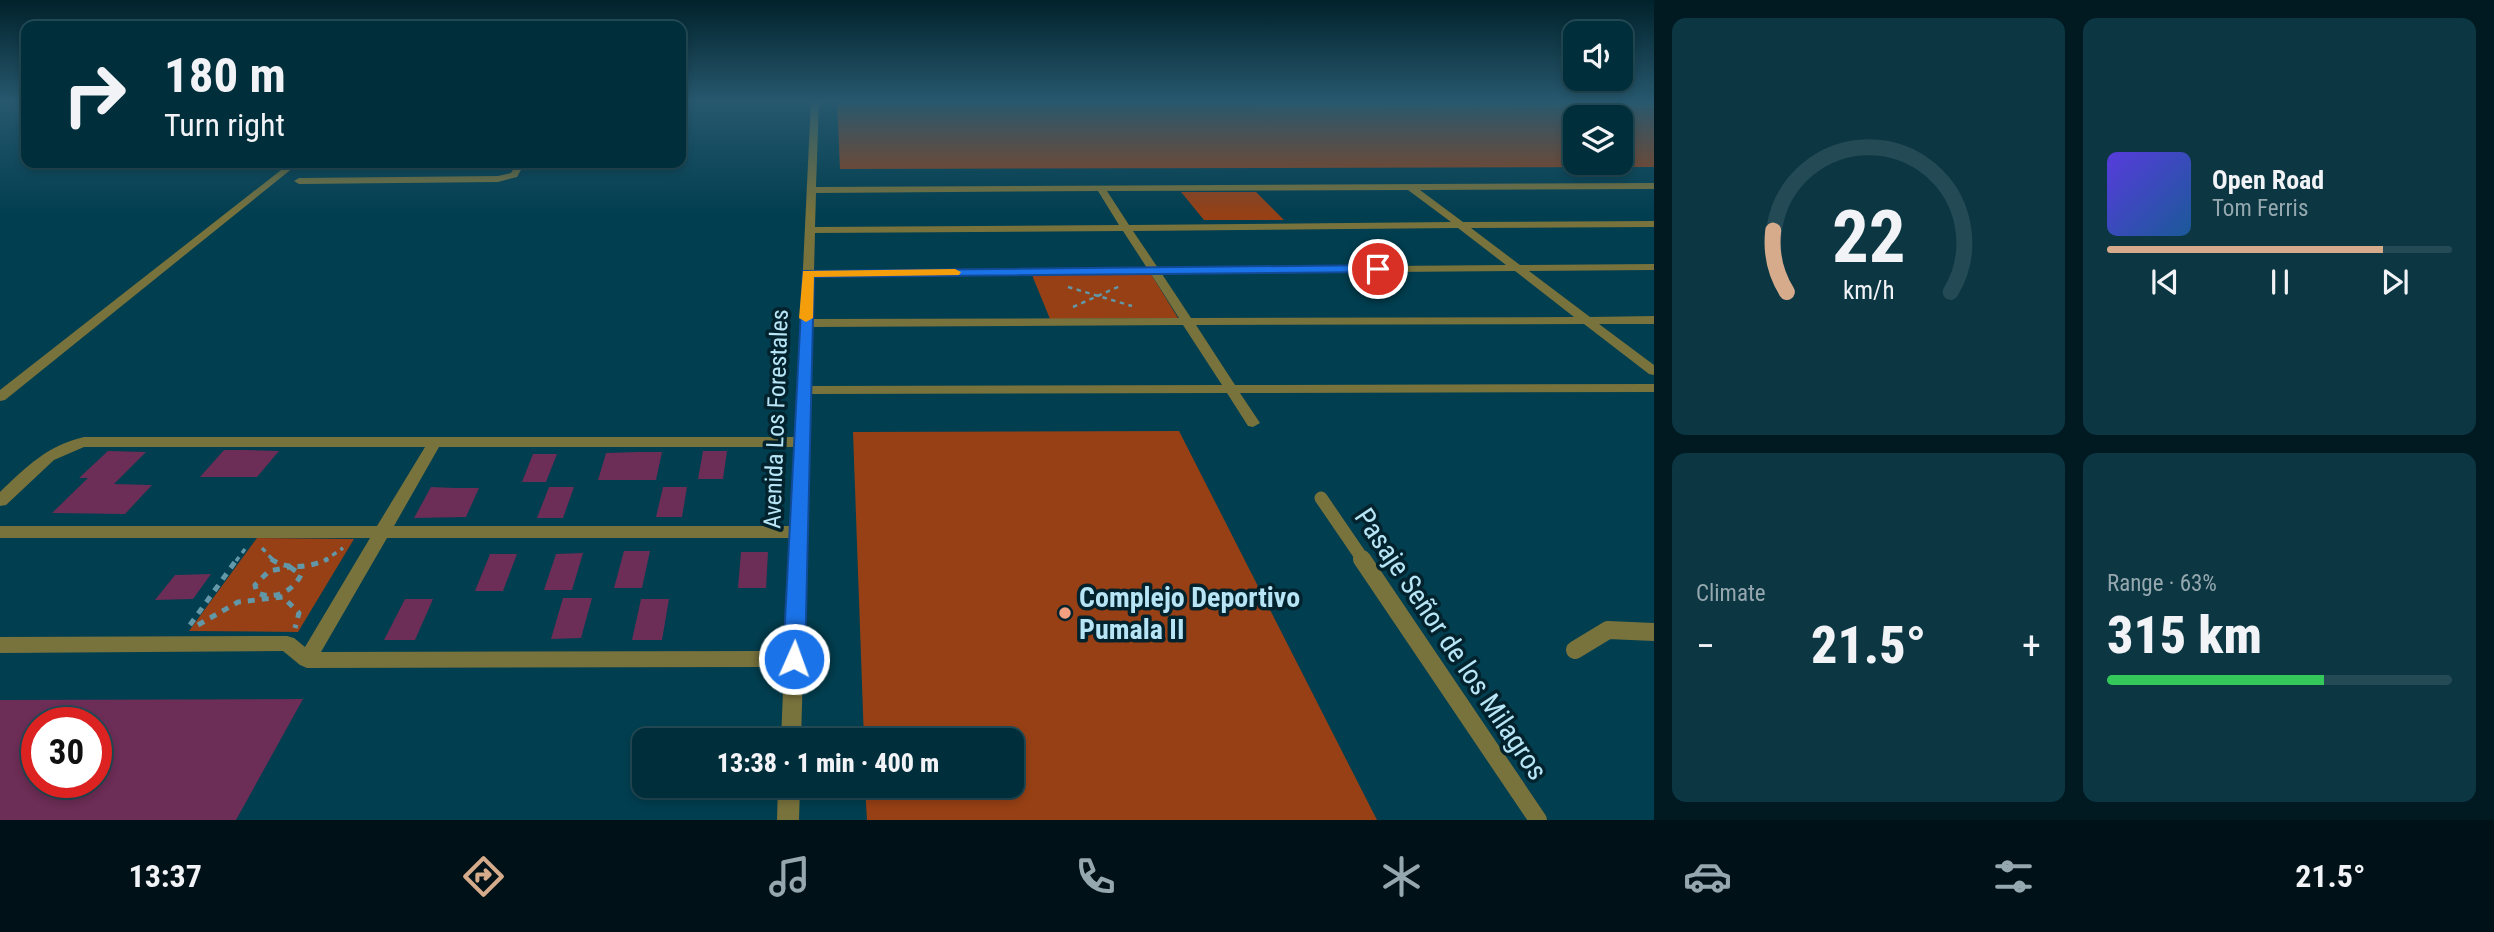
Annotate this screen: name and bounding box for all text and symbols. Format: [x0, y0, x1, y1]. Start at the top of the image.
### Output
map controls [1563, 21, 1633, 175]
button: sound [1563, 21, 1633, 91]
text: 180 m [164, 47, 286, 104]
icon: right [49, 49, 140, 140]
button: layers [1563, 105, 1633, 175]
text: Turn right [164, 106, 285, 144]
text: Open Road [2212, 165, 2324, 195]
text: 22 [1832, 195, 1905, 281]
text: Tom Ferris [2212, 195, 2308, 222]
pin [1348, 239, 1408, 299]
icon: arrive [1359, 250, 1397, 288]
icon: previous [2146, 263, 2184, 301]
icon: pause [2261, 263, 2299, 301]
icon: next [2376, 263, 2414, 301]
text: km/h [1843, 276, 1894, 305]
street label: Avenida Los Forestales [758, 309, 794, 529]
street label: Pasaje Señor de los Milagros [1348, 502, 1554, 786]
text: Range · 63% [2107, 570, 2217, 597]
text: Climate [1696, 580, 1766, 607]
place label: Complejo Deportivo Pumala II [1079, 581, 1300, 646]
marker: Complejo Deportivo Pumala II [1057, 605, 1073, 621]
text: 315 km [2107, 605, 2262, 666]
text: 21.5° [1811, 615, 1926, 676]
position arrow [757, 622, 831, 696]
text: − [1696, 624, 1715, 668]
text: + [2022, 624, 2041, 668]
speed limit sign: 30 [21, 707, 112, 798]
text: 13:38 · 1 min · 400 m [717, 748, 939, 778]
icon: directions [459, 852, 508, 901]
icon: music [765, 852, 814, 901]
icon: phone [1071, 852, 1120, 901]
icon: climate [1377, 852, 1426, 901]
icon: car [1683, 852, 1732, 901]
icon: filters [1989, 852, 2038, 901]
text: 13:37 [129, 857, 202, 895]
text: 21.5° [2295, 857, 2365, 895]

